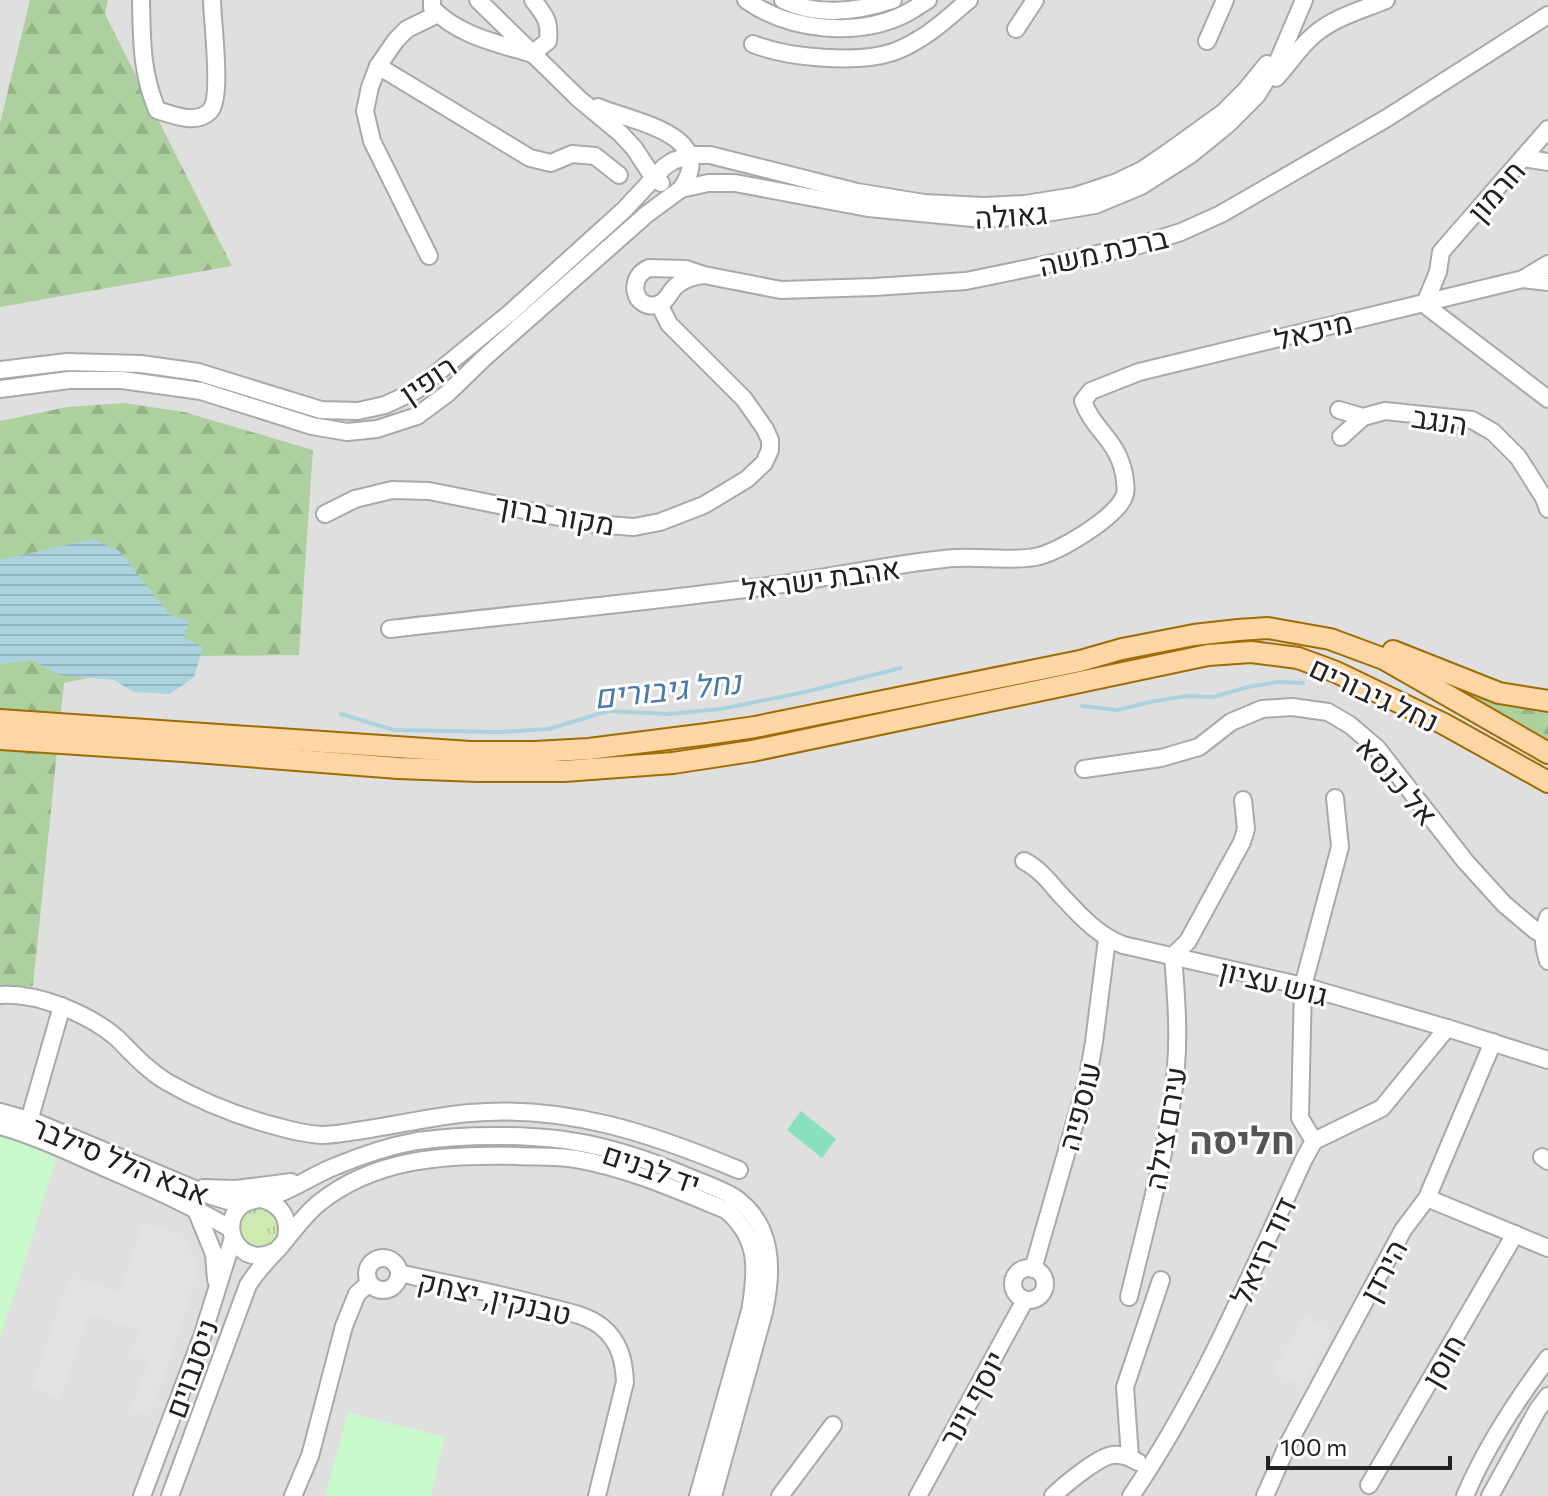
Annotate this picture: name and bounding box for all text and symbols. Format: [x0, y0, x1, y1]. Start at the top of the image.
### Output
street label: חרמון [1458, 152, 1532, 228]
street label: גאולה [973, 193, 1049, 235]
street label: ברכת משה [1035, 217, 1171, 283]
street label: מיכאל [1270, 302, 1356, 356]
street label: רופין [392, 346, 462, 410]
street label: הנגב [1409, 396, 1471, 442]
street label: מקור ברוך [492, 484, 618, 542]
street label: אהבת ישראל [739, 548, 903, 606]
street label: נחל גיבורים [1304, 647, 1446, 739]
water label: נחל גיבורים [592, 660, 745, 716]
street label: אל כנסא [1349, 728, 1447, 832]
street label: גוש עציון [1216, 950, 1332, 1012]
street label: עוספיה [1048, 1057, 1108, 1155]
street label: עירם צילה [1135, 1064, 1193, 1192]
street label: אבא הלל סילבר [27, 1107, 215, 1211]
district label: חליסה [1189, 1115, 1295, 1162]
street label: יד לבנים [598, 1133, 706, 1201]
street label: דוד רזיאל [1221, 1190, 1303, 1310]
street label: הירדן [1350, 1232, 1414, 1308]
street label: טבנקין, יצחק [415, 1260, 575, 1332]
street label: ניסנבוים [155, 1313, 225, 1423]
street label: חוסן [1412, 1327, 1472, 1393]
street label: יוסף וינר [930, 1344, 1012, 1452]
scale bar [1268, 1420, 1450, 1470]
text: 100 m [1280, 1432, 1347, 1461]

